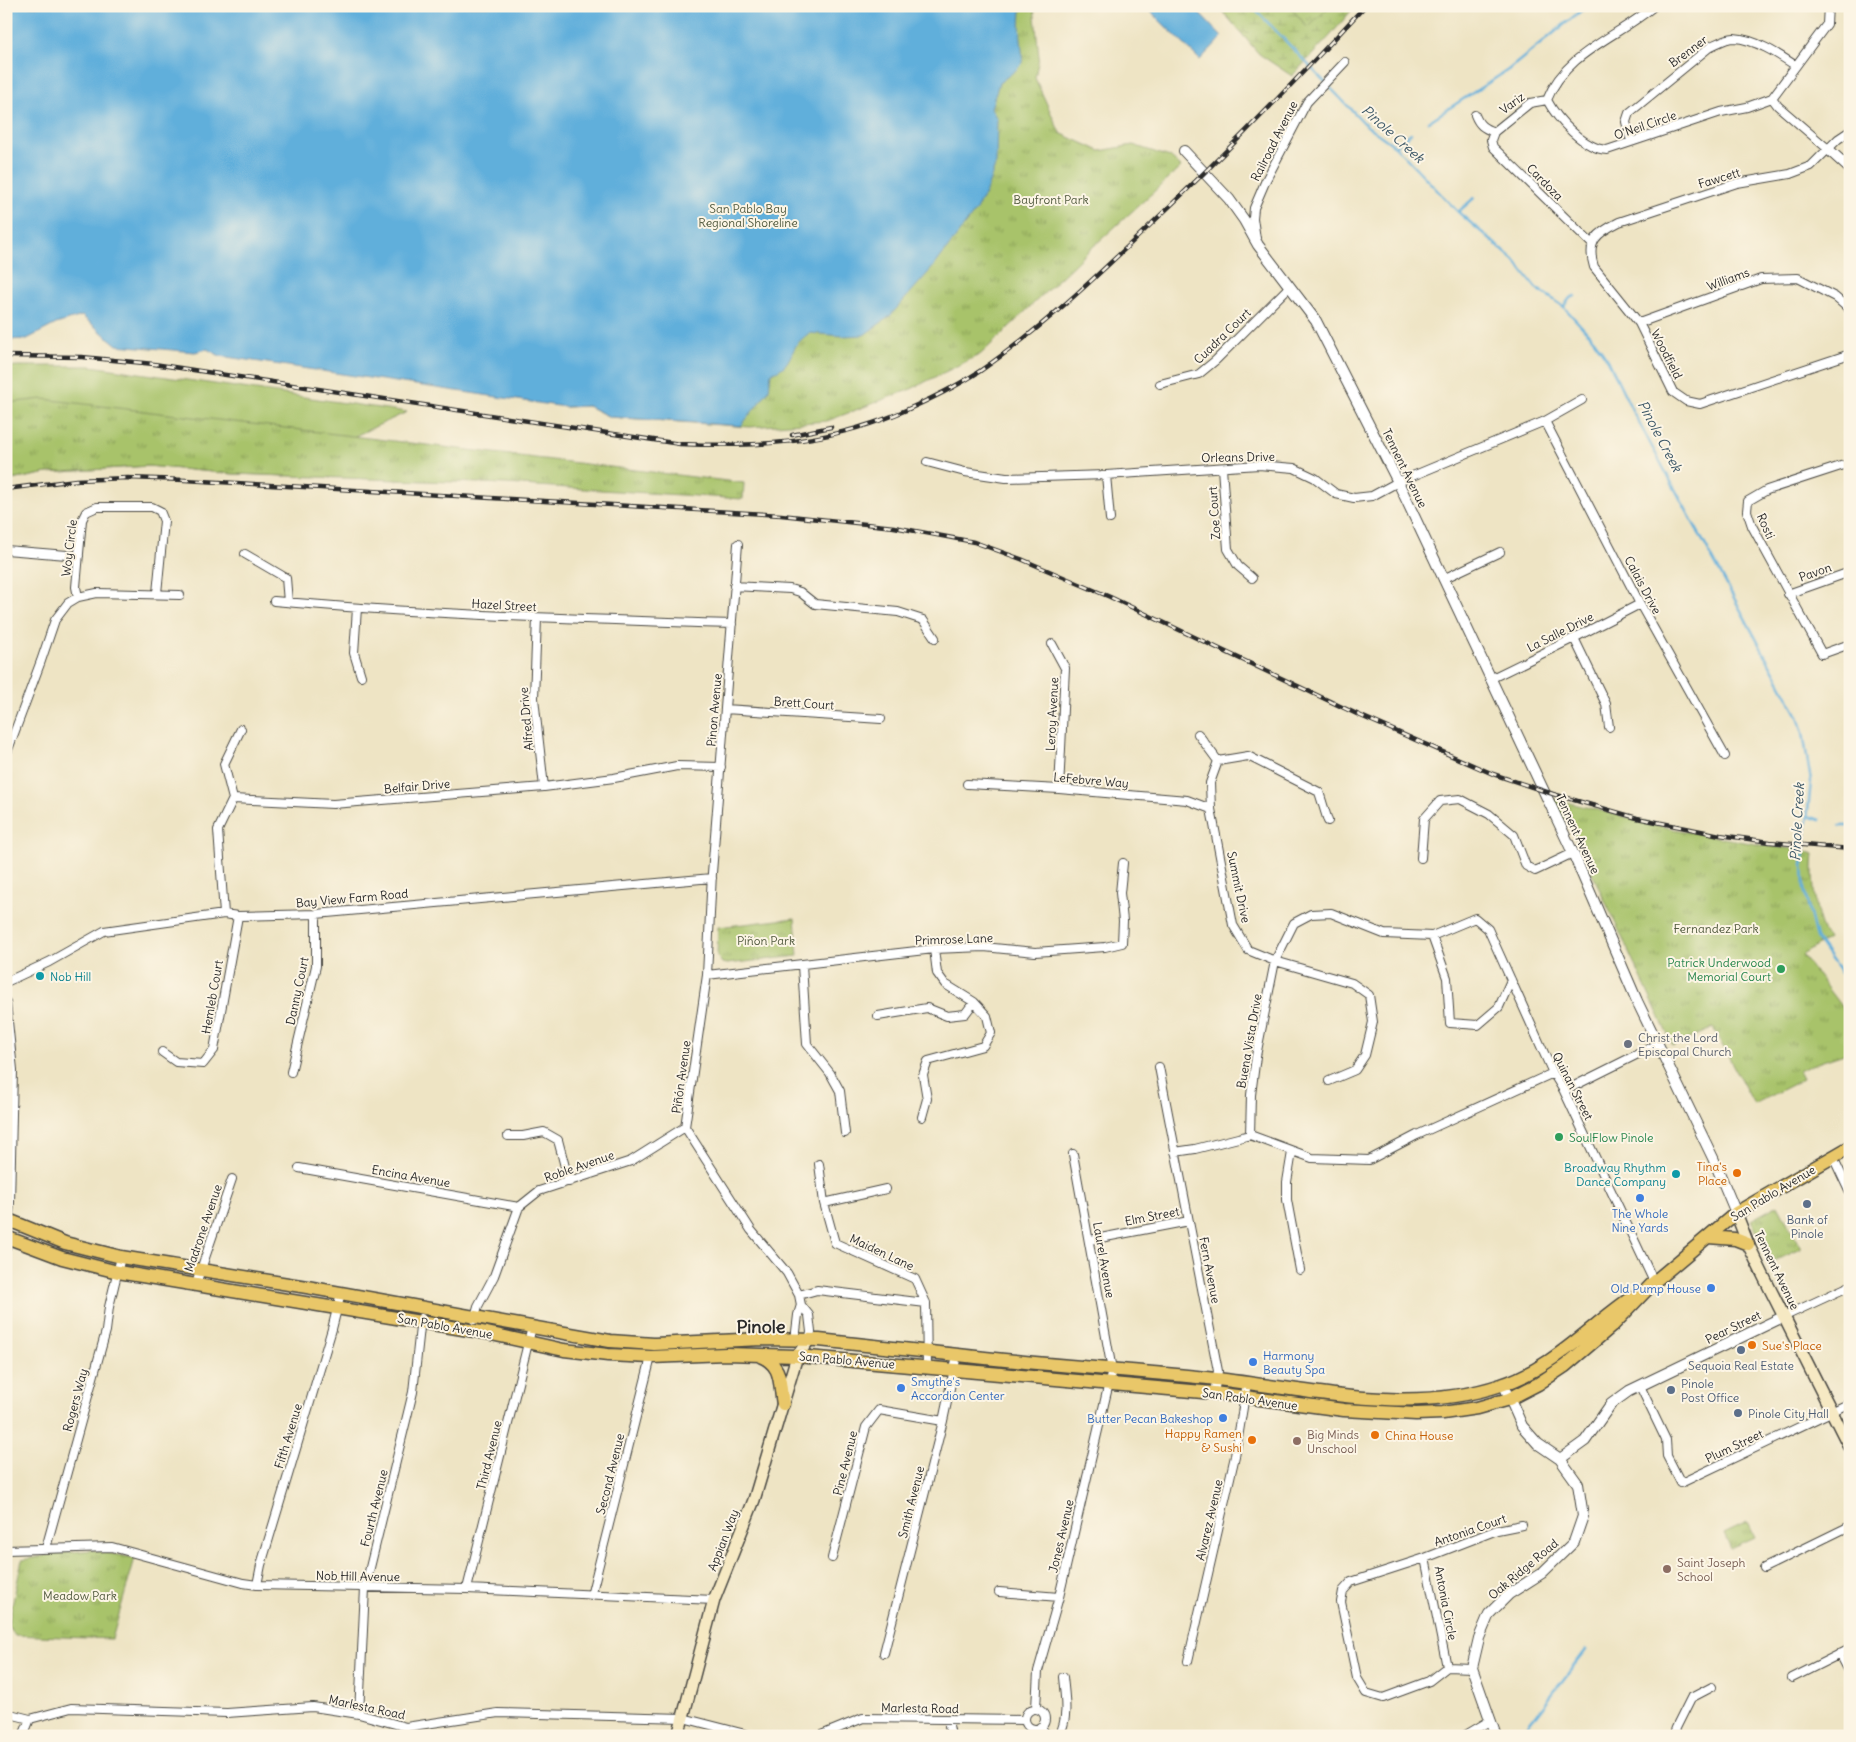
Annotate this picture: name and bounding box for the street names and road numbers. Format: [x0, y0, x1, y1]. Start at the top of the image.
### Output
street label: Brenner [1666, 32, 1710, 70]
street label: Variz [1497, 89, 1528, 117]
street label: Railroad Avenue [1247, 98, 1301, 184]
street label: O'Neil Circle [1612, 107, 1678, 143]
street label: Cardoza [1524, 161, 1567, 204]
street label: Fawcett [1696, 165, 1742, 191]
street label: Williams [1705, 264, 1751, 294]
street label: Cuadra Court [1190, 305, 1254, 367]
street label: Woodfield [1648, 327, 1686, 381]
street label: Tennent Avenue [1379, 426, 1431, 510]
street label: Orleans Drive [1201, 449, 1275, 465]
street label: Zoe Court [1205, 486, 1223, 540]
street label: Rosti [1754, 511, 1778, 541]
street label: Woy Circle [58, 519, 80, 577]
street label: Calais Drive [1621, 553, 1665, 617]
street label: Pavon [1797, 559, 1833, 585]
street label: Hazel Street [471, 596, 537, 614]
street label: La Salle Drive [1524, 609, 1596, 655]
street label: Pinon Avenue [703, 673, 725, 747]
street label: Leroy Avenue [1043, 677, 1061, 751]
street label: Alfred Drive [516, 687, 536, 751]
street label: Brett Court [773, 693, 835, 713]
street label: LeFebvre Way [1053, 769, 1129, 791]
street label: Belfair Drive [383, 776, 451, 796]
street label: Tennent Avenue [1553, 792, 1603, 876]
street label: Summit Drive [1224, 850, 1254, 924]
street label: Bay View Farm Road [295, 886, 409, 910]
street label: Primrose Lane [915, 930, 993, 948]
street label: Danny Court [282, 956, 312, 1026]
street label: Hemleb Court [198, 959, 226, 1035]
street label: Buena Vista Drive [1233, 993, 1265, 1089]
street label: Piñón Avenue [668, 1040, 694, 1114]
street label: Quinan Street [1549, 1049, 1597, 1123]
street label: Roble Avenue [542, 1147, 616, 1185]
street label: Encina Avenue [370, 1162, 452, 1190]
street label: San Pablo Avenue [1728, 1162, 1818, 1224]
street label: Madrone Avenue [181, 1182, 225, 1274]
street label: Elm Street [1123, 1203, 1181, 1229]
street label: Laurel Avenue [1090, 1221, 1118, 1299]
street label: Tennent Avenue [1751, 1228, 1803, 1312]
street label: Maiden Lane [847, 1231, 917, 1273]
street label: Fern Avenue [1196, 1235, 1224, 1305]
street label: Pear Street [1703, 1307, 1763, 1347]
street label: San Pablo Avenue [396, 1310, 494, 1342]
street label: San Pablo Avenue [798, 1348, 896, 1372]
street label: Rogers Way [59, 1367, 91, 1433]
street label: San Pablo Avenue [1201, 1385, 1299, 1413]
street label: Fifth Avenue [271, 1402, 305, 1470]
street label: Third Avenue [473, 1419, 505, 1491]
street label: Plum Street [1703, 1426, 1765, 1466]
street label: Pine Avenue [830, 1429, 860, 1497]
street label: Second Avenue [593, 1432, 627, 1516]
street label: Smith Avenue [895, 1464, 927, 1540]
street label: Fourth Avenue [357, 1468, 391, 1548]
street label: Alvarez Avenue [1192, 1478, 1226, 1562]
street label: Jones Avenue [1045, 1498, 1077, 1574]
street label: Appian Way [704, 1507, 742, 1573]
street label: Antonia Court [1432, 1511, 1508, 1549]
street label: Oak Ridge Road [1485, 1535, 1561, 1603]
street label: Antonia Circle [1431, 1565, 1461, 1641]
street label: Nob Hill Avenue [316, 1568, 400, 1584]
street label: Marlesta Road [327, 1692, 407, 1722]
street label: Marlesta Road [881, 1700, 959, 1716]

